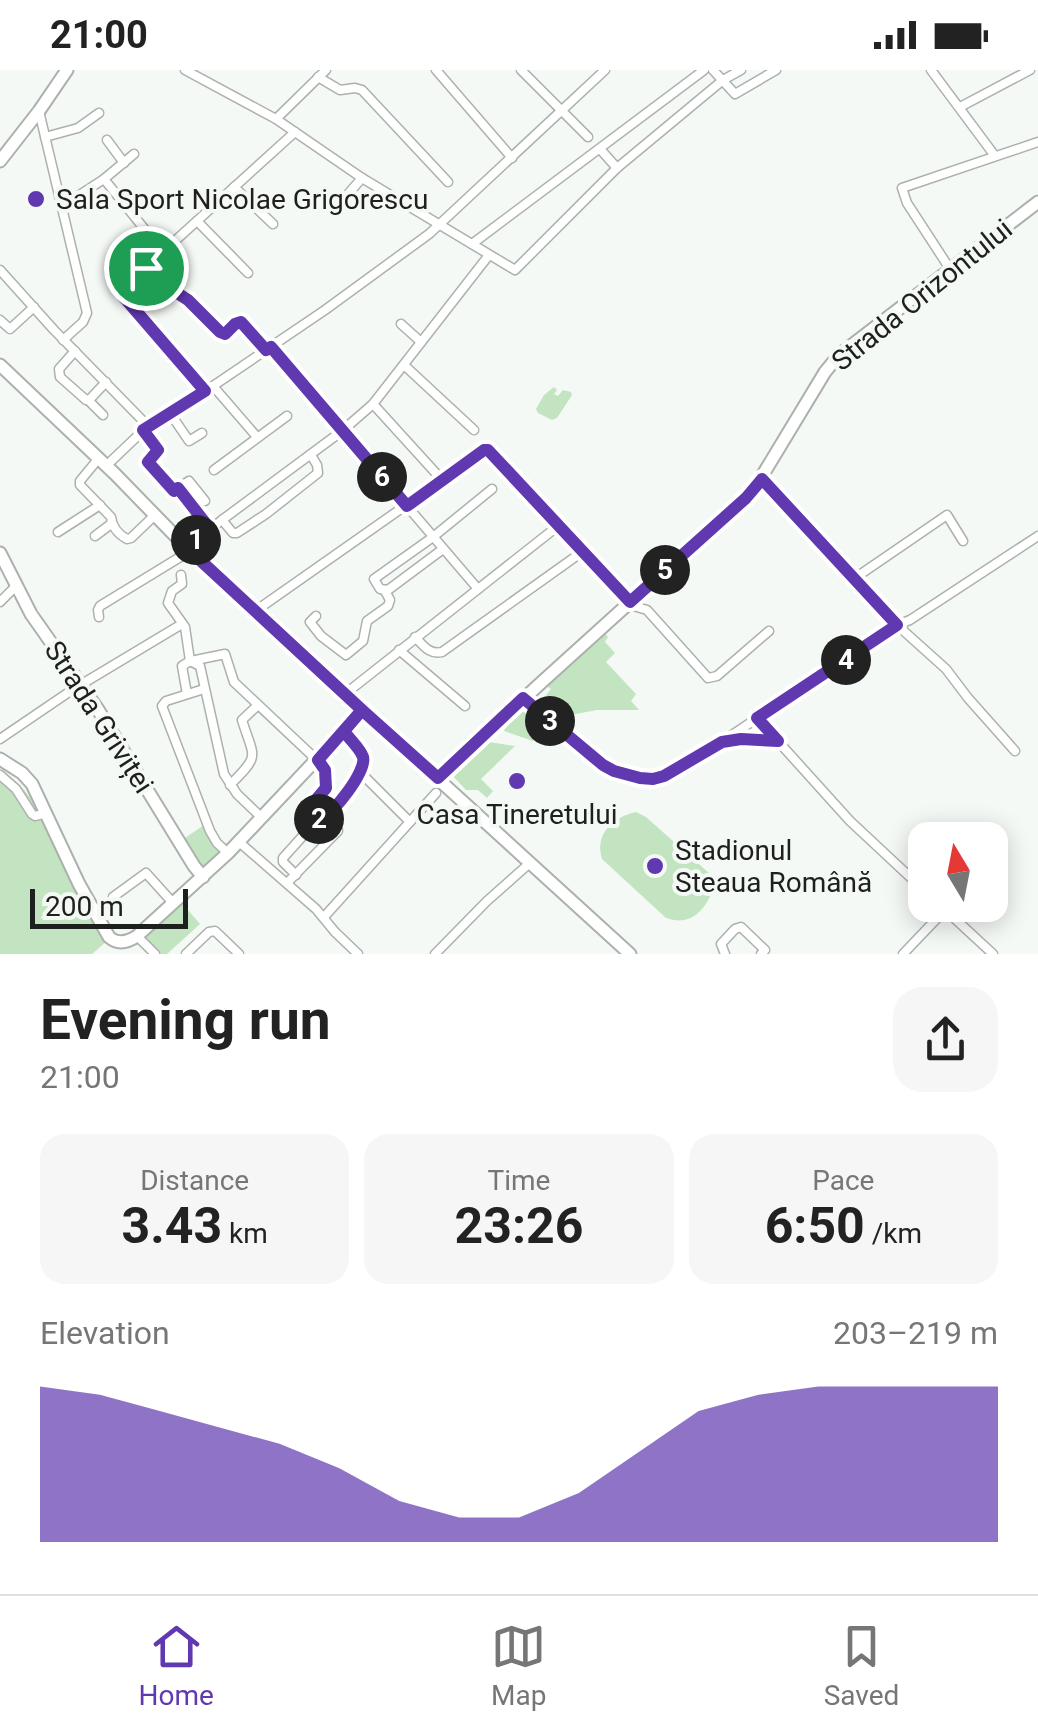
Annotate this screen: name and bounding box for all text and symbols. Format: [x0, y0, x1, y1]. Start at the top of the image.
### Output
text: 21:00 [50, 13, 148, 57]
place label: Sala Sport Nicolae Grigorescu [56, 183, 428, 216]
marker: Sala Sport Nicolae Grigorescu [25, 188, 47, 210]
street label: Strada Orizontului [825, 212, 1019, 378]
pin [104, 226, 189, 311]
icon: arrive [119, 241, 174, 296]
pin: 6 [357, 452, 407, 502]
text: 6 [374, 460, 390, 493]
pin: 1 [171, 515, 221, 565]
text: 1 [188, 523, 204, 556]
pin: 5 [640, 545, 690, 595]
text: 5 [657, 553, 673, 586]
street label: Strada Griviței [38, 635, 160, 799]
pin: 4 [821, 635, 871, 685]
text: 4 [838, 643, 854, 676]
pin: 3 [525, 696, 575, 746]
text: 3 [542, 704, 558, 737]
marker: Casa Tineretului [506, 770, 528, 792]
pin: 2 [294, 794, 344, 844]
place label: Casa Tineretului [416, 798, 618, 831]
text: 2 [311, 802, 327, 835]
north arrow [908, 822, 1008, 922]
map controls [908, 822, 1008, 922]
place label: Stadionul Steaua Română [675, 834, 872, 899]
marker: Stadionul Steaua Română [644, 855, 666, 877]
scale bar [30, 884, 188, 928]
text: 200 m [45, 890, 124, 923]
button: share [893, 987, 998, 1092]
text: Evening run [40, 988, 331, 1052]
text: 21:00 [40, 1058, 120, 1096]
text: Distance [140, 1164, 249, 1197]
text: Time [488, 1164, 550, 1197]
text: Pace [812, 1164, 874, 1197]
text: 3.43 [122, 1197, 222, 1255]
text: 23:26 [455, 1197, 583, 1255]
text: 6:50 [765, 1197, 865, 1255]
text: km [222, 1217, 268, 1250]
text: /km [865, 1217, 922, 1250]
text: Elevation [40, 1314, 170, 1352]
text: 203–219 m [833, 1314, 998, 1352]
tab: Home [139, 1619, 214, 1712]
tab: Map [491, 1619, 547, 1712]
tab: Saved [824, 1619, 899, 1712]

